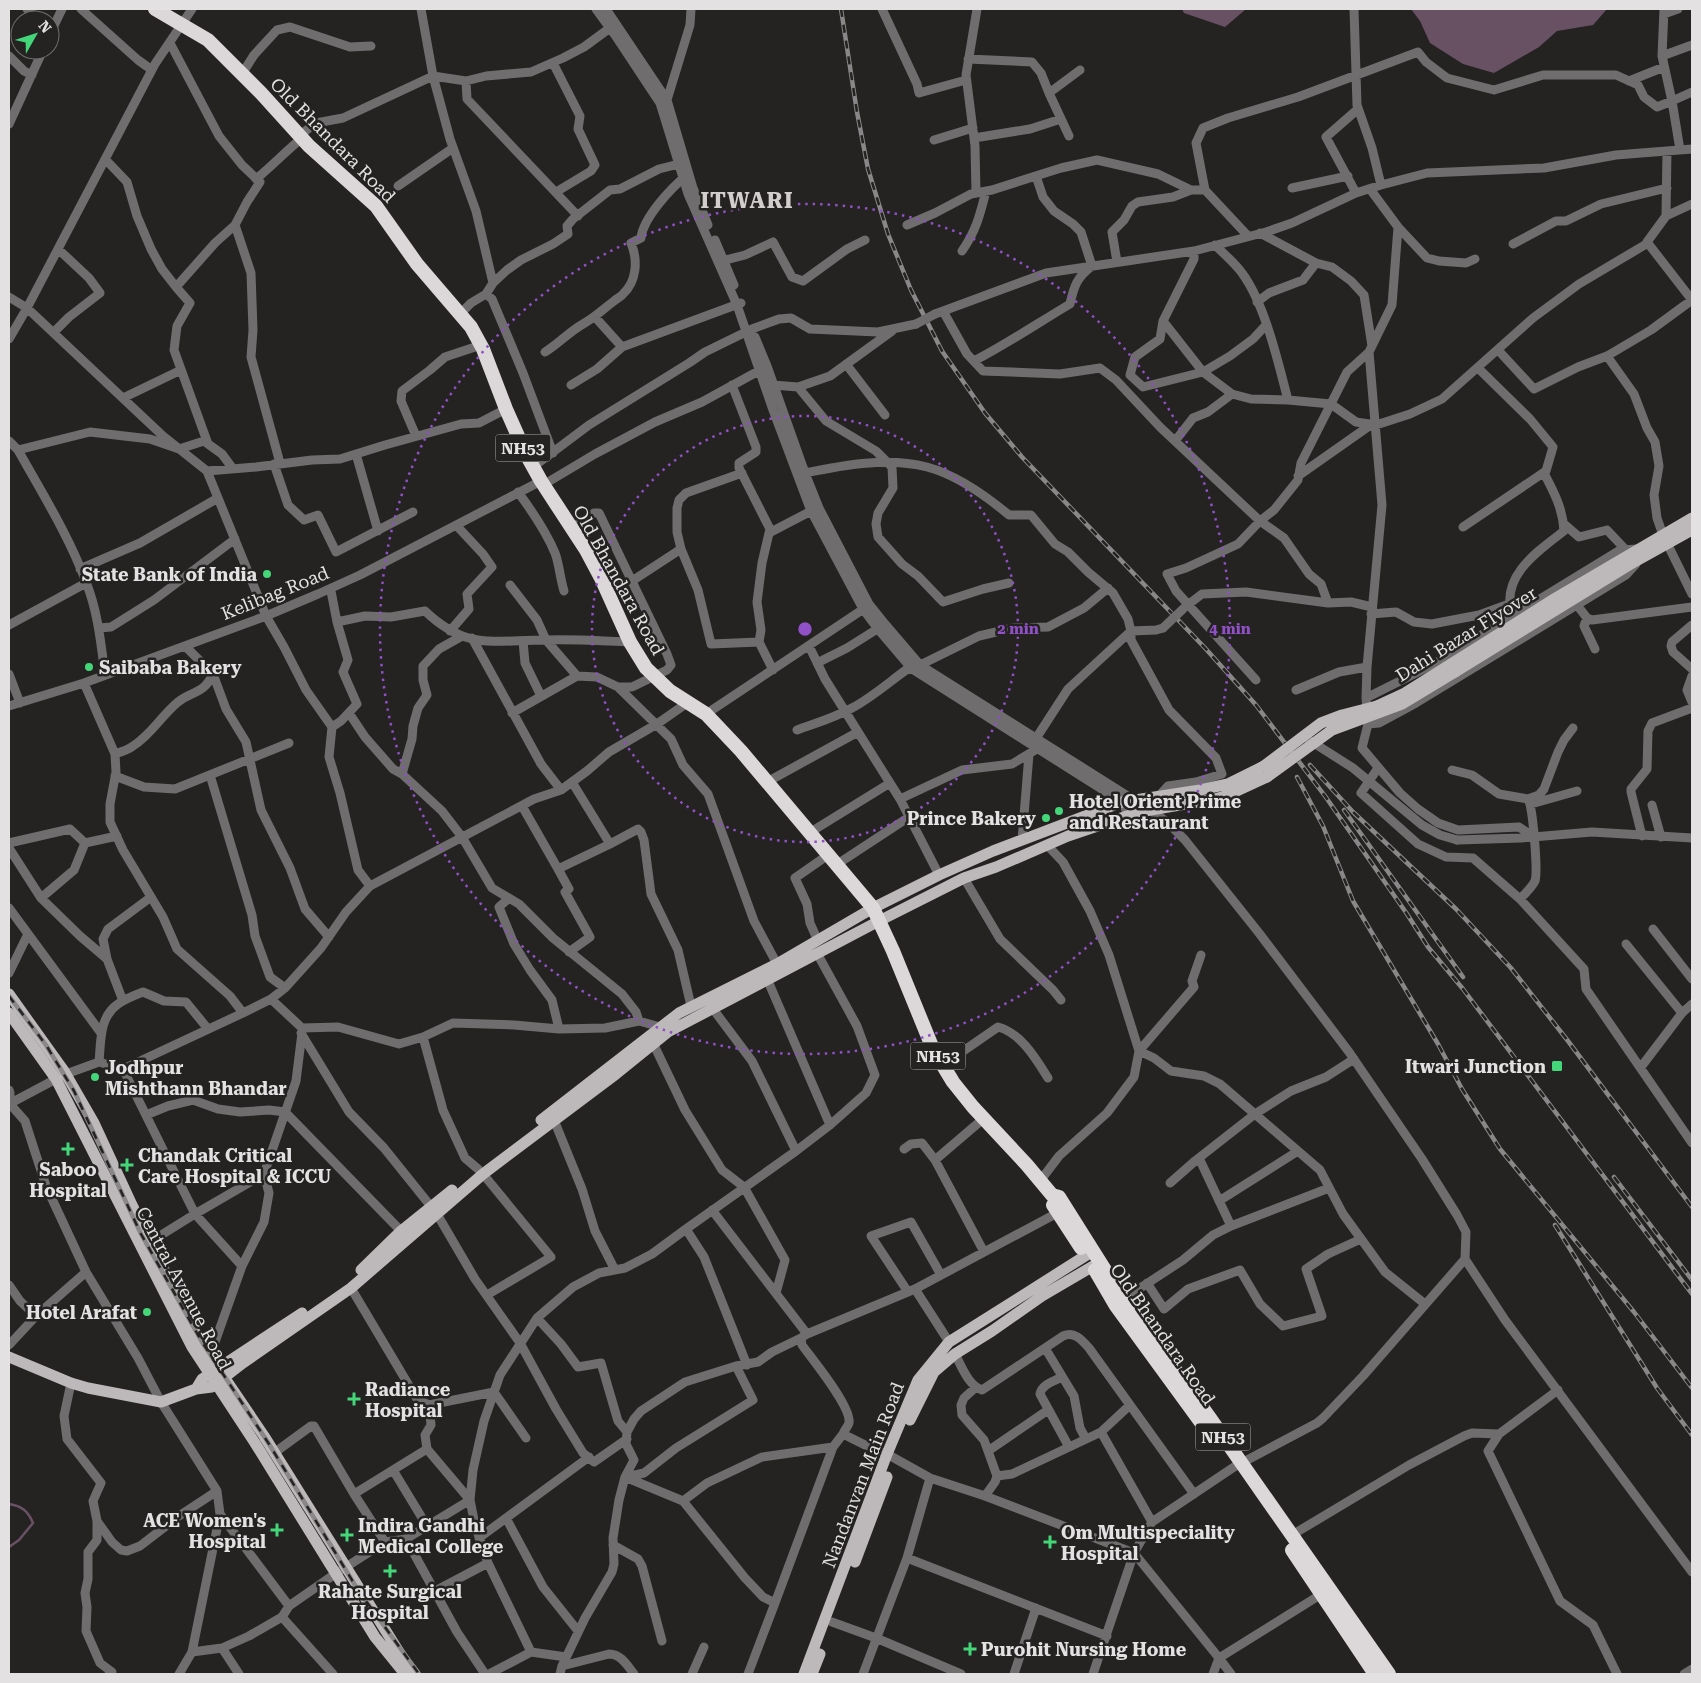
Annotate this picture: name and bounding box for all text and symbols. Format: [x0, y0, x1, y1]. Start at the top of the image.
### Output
north arrow [10, 10, 60, 60]
text: N [35, 18, 55, 36]
street label: Old Bhandara Road [266, 73, 400, 207]
district label: ITWARI [700, 188, 794, 213]
road number: NH53 [496, 434, 550, 462]
street label: Old Bhandara Road [569, 501, 669, 659]
street label: Kelibag Road [218, 562, 332, 624]
place label: State Bank of India [82, 564, 257, 585]
marker: State Bank of India [261, 568, 273, 580]
street label: Dahi Bazar Flyover [1392, 582, 1540, 686]
centre of rings [796, 620, 814, 638]
text: 2 min [997, 620, 1039, 638]
text: 4 min [1209, 620, 1251, 638]
place label: Saibaba Bakery [99, 657, 242, 678]
marker: Saibaba Bakery [83, 661, 95, 673]
place label: Hotel Orient Prime and Restaurant [1069, 791, 1242, 833]
marker: Hotel Orient Prime and Restaurant [1053, 805, 1065, 817]
place label: Prince Bakery [907, 808, 1036, 829]
marker: Prince Bakery [1040, 812, 1052, 824]
road number: NH53 [910, 1042, 966, 1070]
place label: Itwari Junction [1405, 1056, 1546, 1077]
place label: Jodhpur Mishthann Bhandar [105, 1057, 287, 1099]
marker: Itwari Junction [1550, 1059, 1564, 1073]
marker: Jodhpur Mishthann Bhandar [89, 1071, 101, 1083]
marker: Saboo Hospital [61, 1142, 75, 1156]
place label: Chandak Critical Care Hospital & ICCU [138, 1145, 331, 1187]
marker: Chandak Critical Care Hospital & ICCU [120, 1158, 134, 1172]
place label: Saboo Hospital [29, 1159, 107, 1201]
street label: Central Avenue Road [132, 1203, 236, 1374]
street label: Old Bhandara Road [1106, 1259, 1220, 1409]
place label: Hotel Arafat [26, 1302, 137, 1323]
marker: Hotel Arafat [141, 1306, 153, 1318]
place label: Radiance Hospital [365, 1379, 451, 1421]
street label: Nandanvan Main Road [818, 1379, 908, 1571]
marker: Radiance Hospital [347, 1392, 361, 1406]
road number: NH53 [1196, 1424, 1250, 1450]
place label: ACE Women's Hospital [143, 1510, 266, 1552]
place label: Indira Gandhi Medical College [358, 1515, 504, 1557]
place label: Om Multispeciality Hospital [1061, 1522, 1235, 1564]
marker: ACE Women's Hospital [270, 1523, 284, 1537]
marker: Indira Gandhi Medical College [340, 1528, 354, 1542]
marker: Om Multispeciality Hospital [1043, 1535, 1057, 1549]
marker: Rahate Surgical Hospital [383, 1564, 397, 1578]
place label: Rahate Surgical Hospital [318, 1581, 462, 1623]
place label: Purohit Nursing Home [981, 1639, 1187, 1660]
marker: Purohit Nursing Home [963, 1642, 977, 1656]

